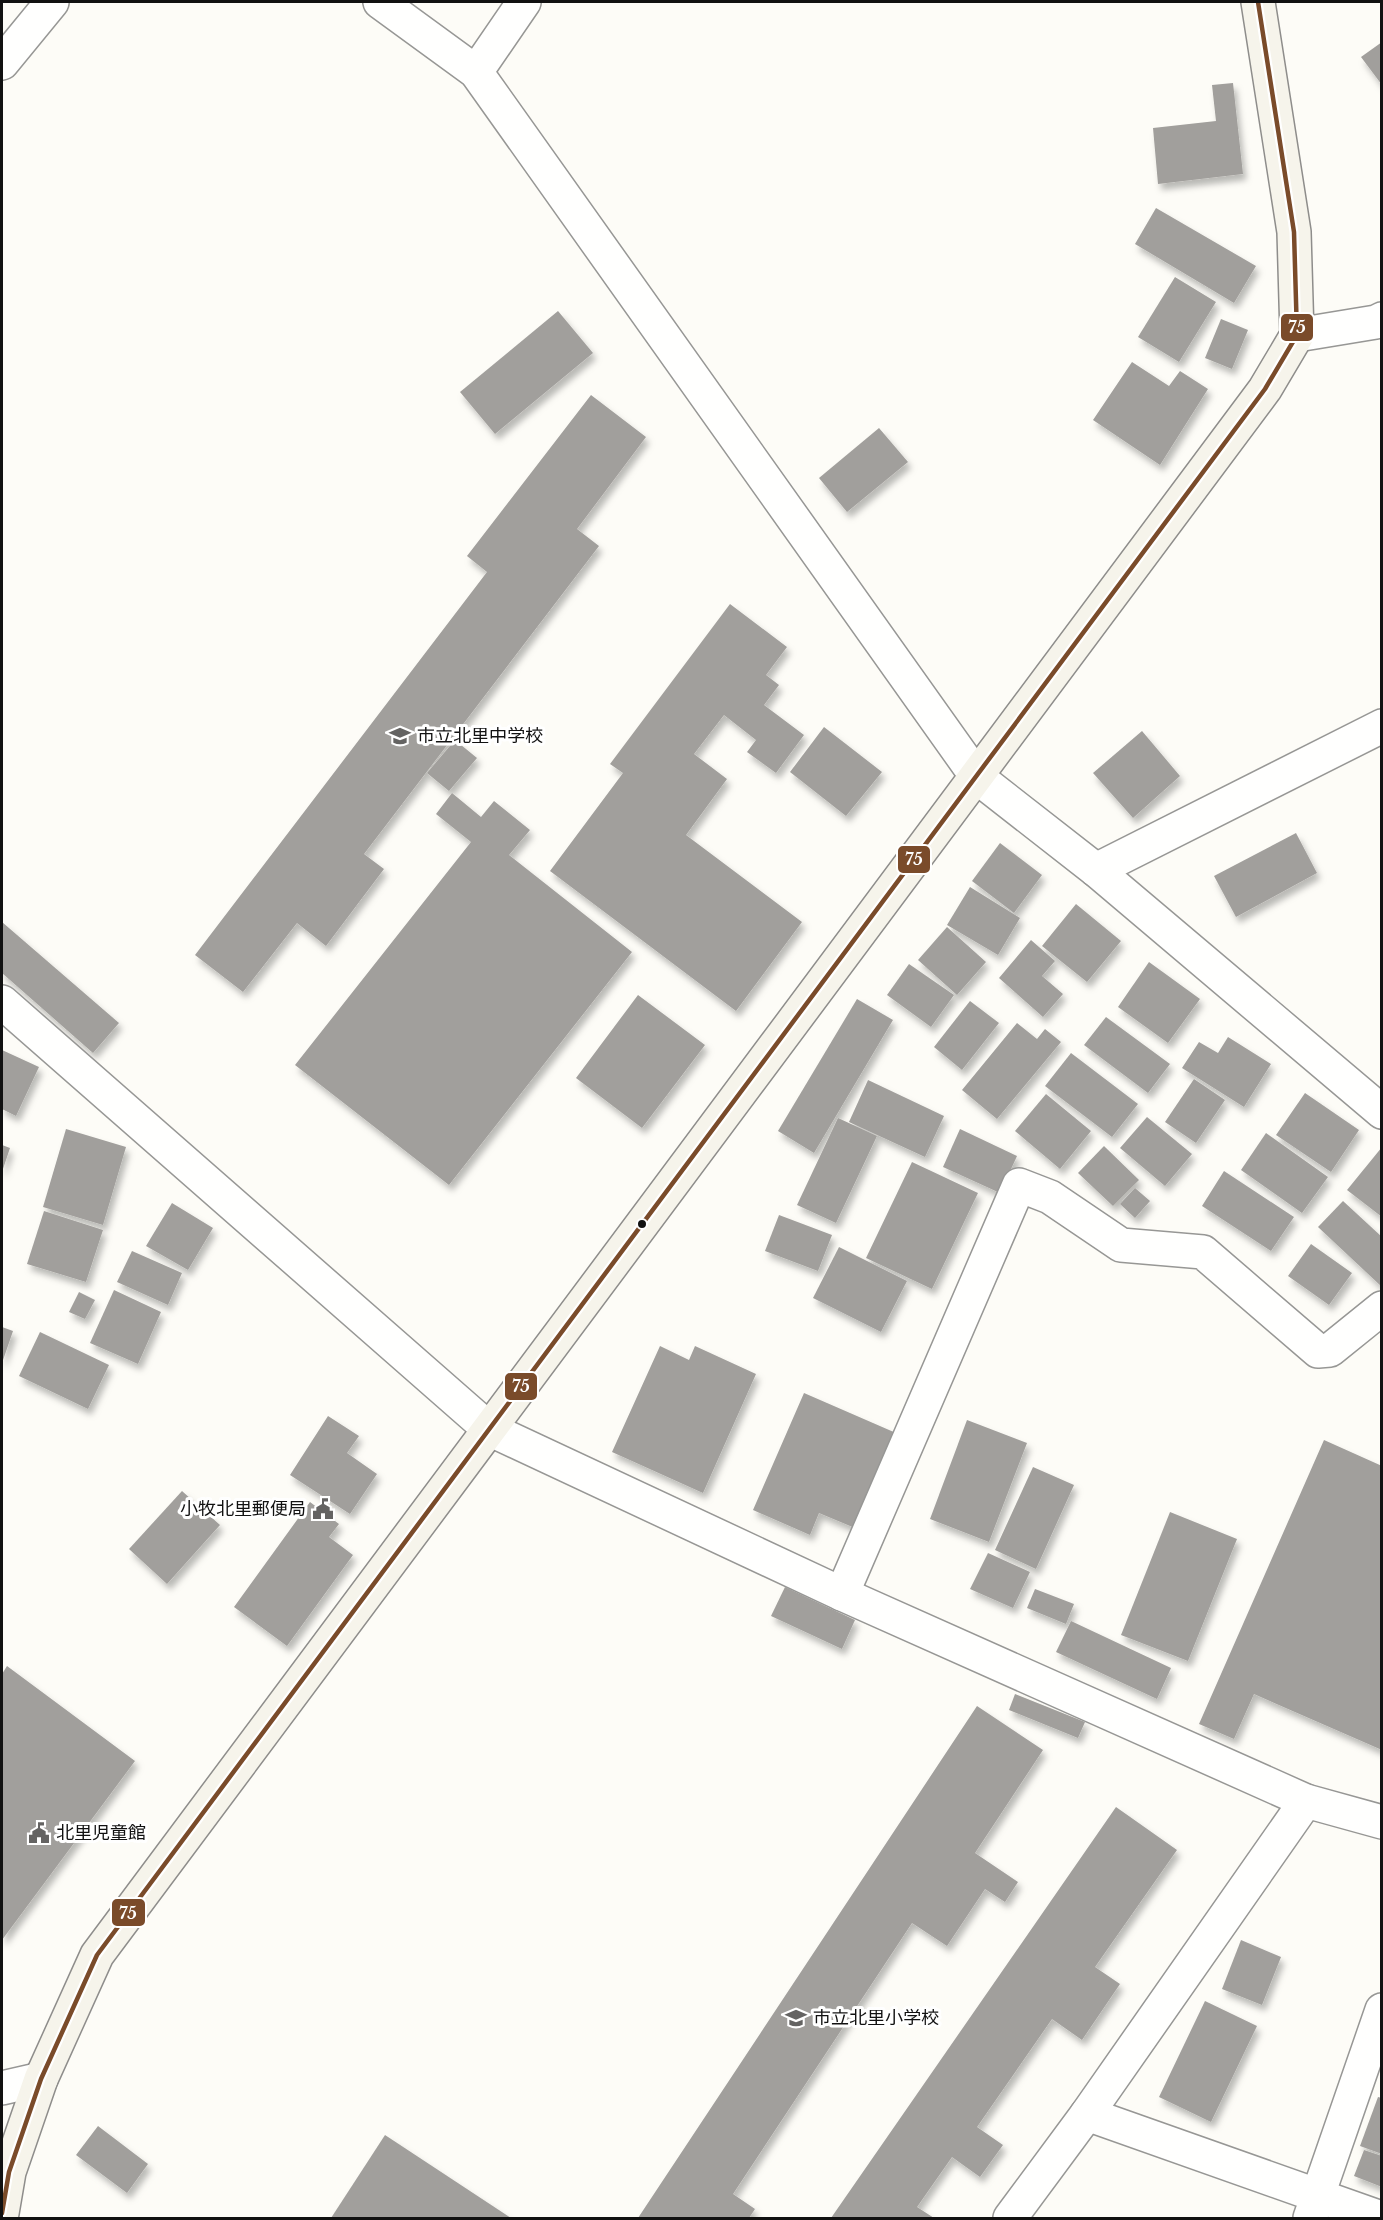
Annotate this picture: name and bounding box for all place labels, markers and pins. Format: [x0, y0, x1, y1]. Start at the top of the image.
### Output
school or university icon: 市立北里中学校 [388, 724, 412, 748]
place label: 市立北里中学校 [417, 725, 543, 747]
unlabelled marker [636, 1218, 648, 1230]
public building icon: 小牧北里郵便局 [311, 1497, 335, 1521]
place label: 小牧北里郵便局 [180, 1498, 306, 1520]
public building icon: 北里児童館 [27, 1821, 51, 1845]
place label: 北里児童館 [56, 1822, 146, 1844]
school or university icon: 市立北里小学校 [784, 2006, 808, 2030]
place label: 市立北里小学校 [813, 2007, 939, 2029]

